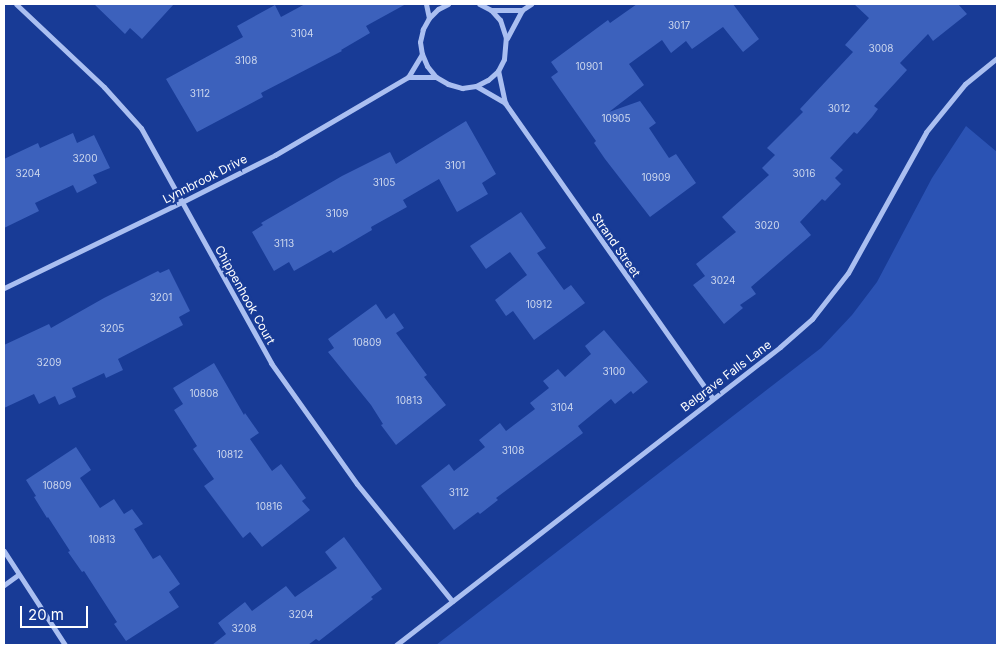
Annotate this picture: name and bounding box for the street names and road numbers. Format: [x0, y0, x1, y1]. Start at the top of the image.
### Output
street label: Lynnbrook Drive [160, 152, 250, 206]
street label: Strand Street [589, 210, 643, 280]
street label: Chippenhook Court [212, 243, 278, 347]
street label: Belgrave Falls Lane [678, 337, 774, 415]

